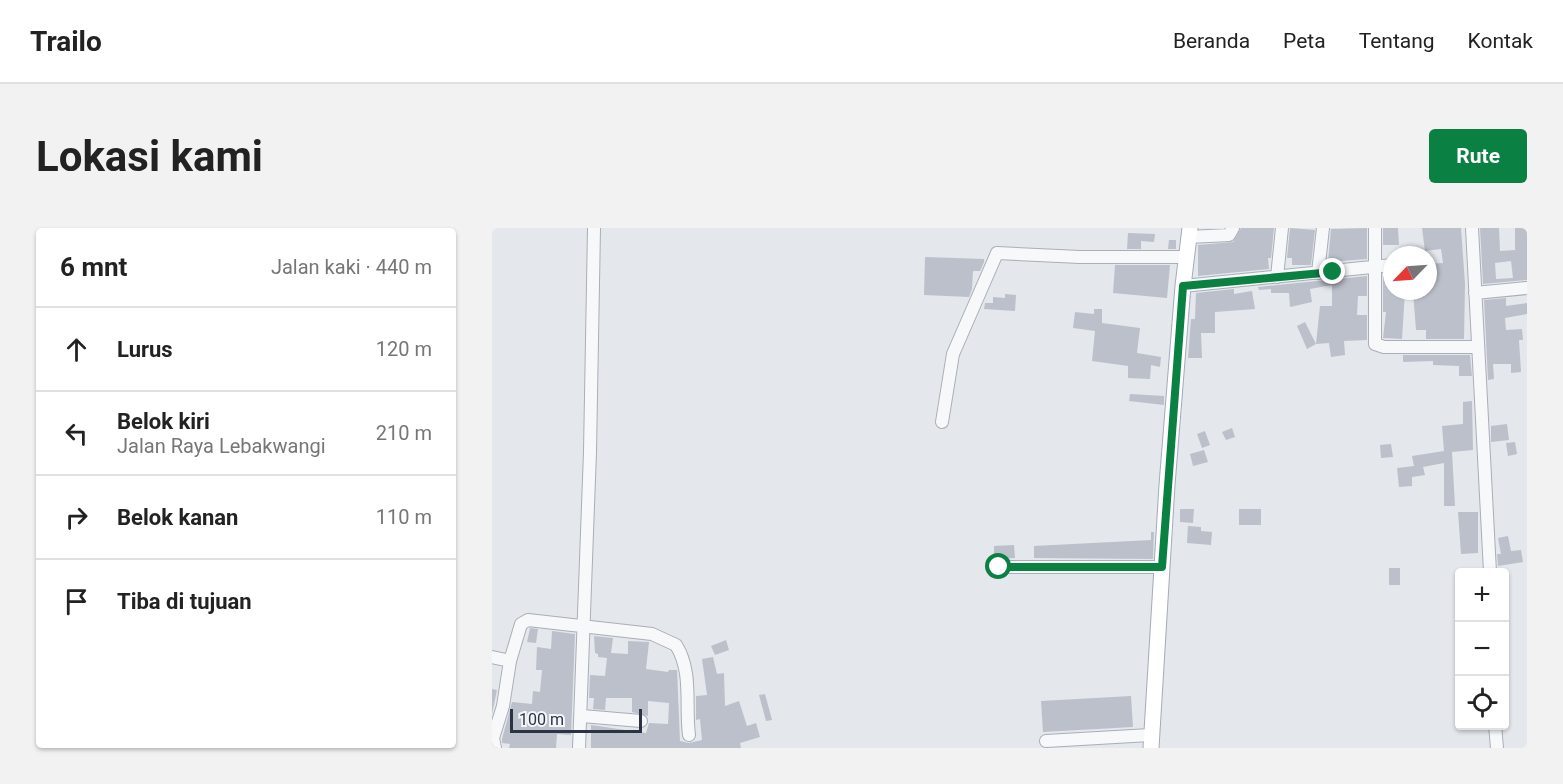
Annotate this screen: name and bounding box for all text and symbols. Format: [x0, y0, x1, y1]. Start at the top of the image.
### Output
text: Trailo [30, 25, 102, 58]
text: Beranda [1173, 29, 1250, 53]
text: Peta [1283, 29, 1326, 53]
text: Tentang [1359, 29, 1435, 53]
text: Kontak [1468, 29, 1533, 53]
button: Rute [1429, 129, 1527, 183]
text: Lokasi kami [36, 132, 263, 181]
north arrow [1383, 246, 1437, 300]
text: 6 mnt [60, 252, 127, 282]
text: Jalan kaki · 440 m [271, 255, 432, 279]
route end [1319, 258, 1345, 284]
icon: ahead [60, 333, 93, 366]
text: Lurus [117, 337, 173, 362]
text: 120 m [376, 337, 432, 361]
text: Belok kiri [117, 409, 210, 434]
icon: left [60, 417, 93, 450]
text: 210 m [376, 421, 432, 445]
text: Jalan Raya Lebakwangi [117, 434, 326, 458]
icon: right [60, 501, 93, 534]
text: Belok kanan [117, 505, 238, 530]
text: 110 m [376, 505, 432, 529]
route start [985, 553, 1011, 579]
map controls [1455, 568, 1509, 730]
button: + [1455, 568, 1509, 622]
icon: arrive [60, 585, 93, 618]
text: Tiba di tujuan [117, 589, 252, 614]
button: − [1455, 622, 1509, 676]
button: locate [1455, 676, 1509, 730]
scale bar [510, 706, 642, 733]
text: 100 m [519, 710, 564, 729]

